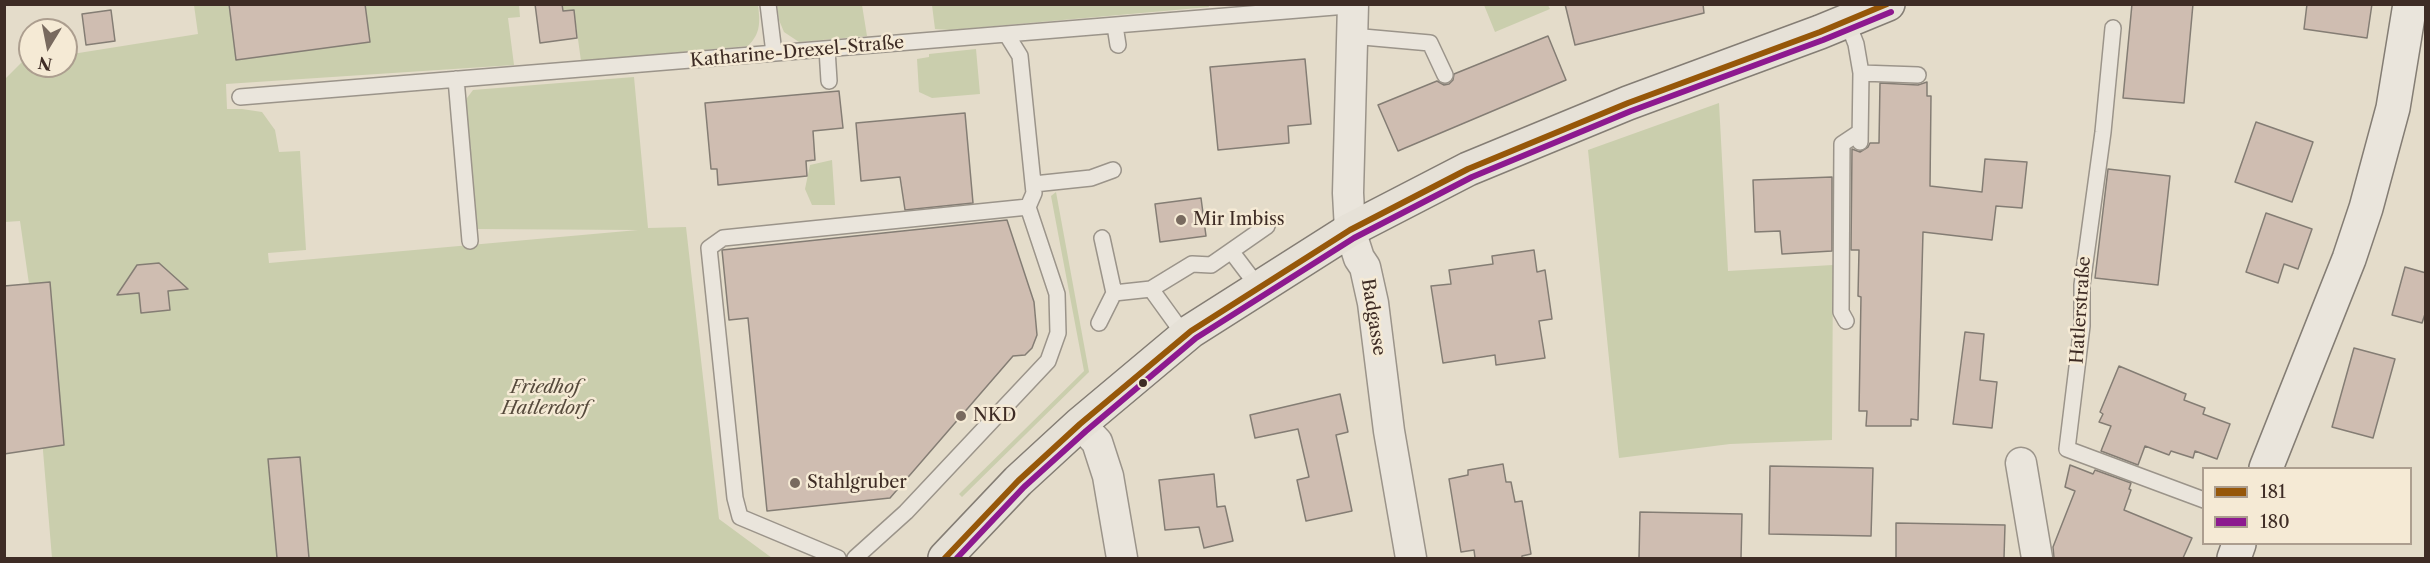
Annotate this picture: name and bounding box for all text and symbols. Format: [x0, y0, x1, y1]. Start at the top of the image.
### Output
north arrow [18, 18, 78, 78]
street label: Katharine-Drexel-Straße [689, 32, 905, 72]
text: N [37, 53, 54, 75]
place label: Mir Imbiss [1193, 209, 1285, 231]
marker: Mir Imbiss [1174, 213, 1188, 227]
street label: Hatlerstraße [2066, 255, 2096, 365]
street label: Badgasse [1356, 277, 1390, 357]
park label: Friedhof Hatlerdorf [502, 377, 588, 420]
unlabelled marker [1137, 377, 1149, 389]
place label: NKD [973, 405, 1016, 427]
marker: NKD [954, 409, 968, 423]
legend [2202, 467, 2412, 545]
place label: Stahlgruber [807, 472, 907, 494]
marker: Stahlgruber [788, 476, 802, 490]
text: 181 [2260, 481, 2286, 503]
text: 180 [2260, 511, 2290, 533]

